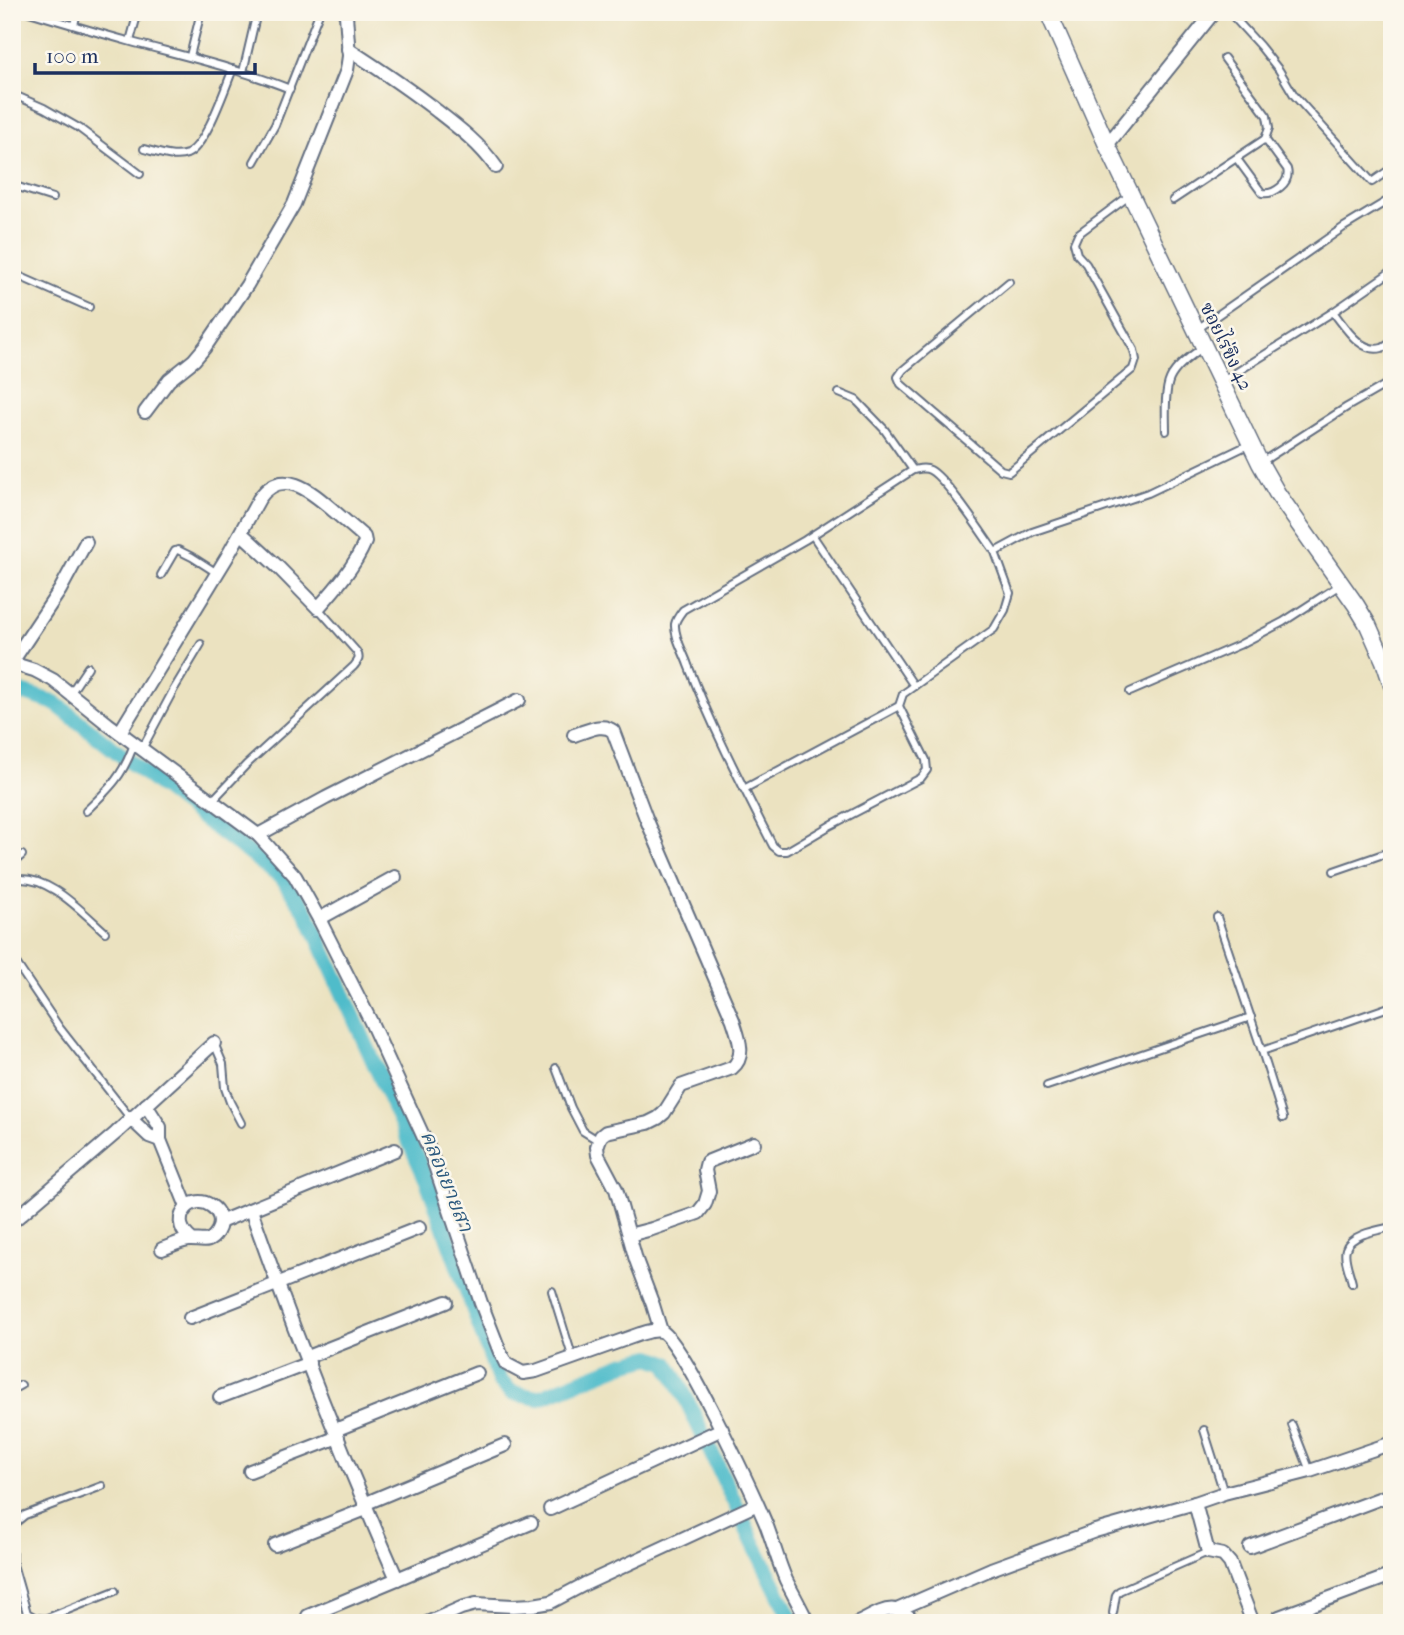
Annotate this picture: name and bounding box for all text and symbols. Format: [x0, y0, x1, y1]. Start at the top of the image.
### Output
scale bar [35, 32, 256, 76]
text: 100 m [46, 44, 99, 68]
street label: ซอยไร่ขิง 42 [1195, 298, 1260, 394]
water label: คลองยายสา [416, 1127, 478, 1236]

